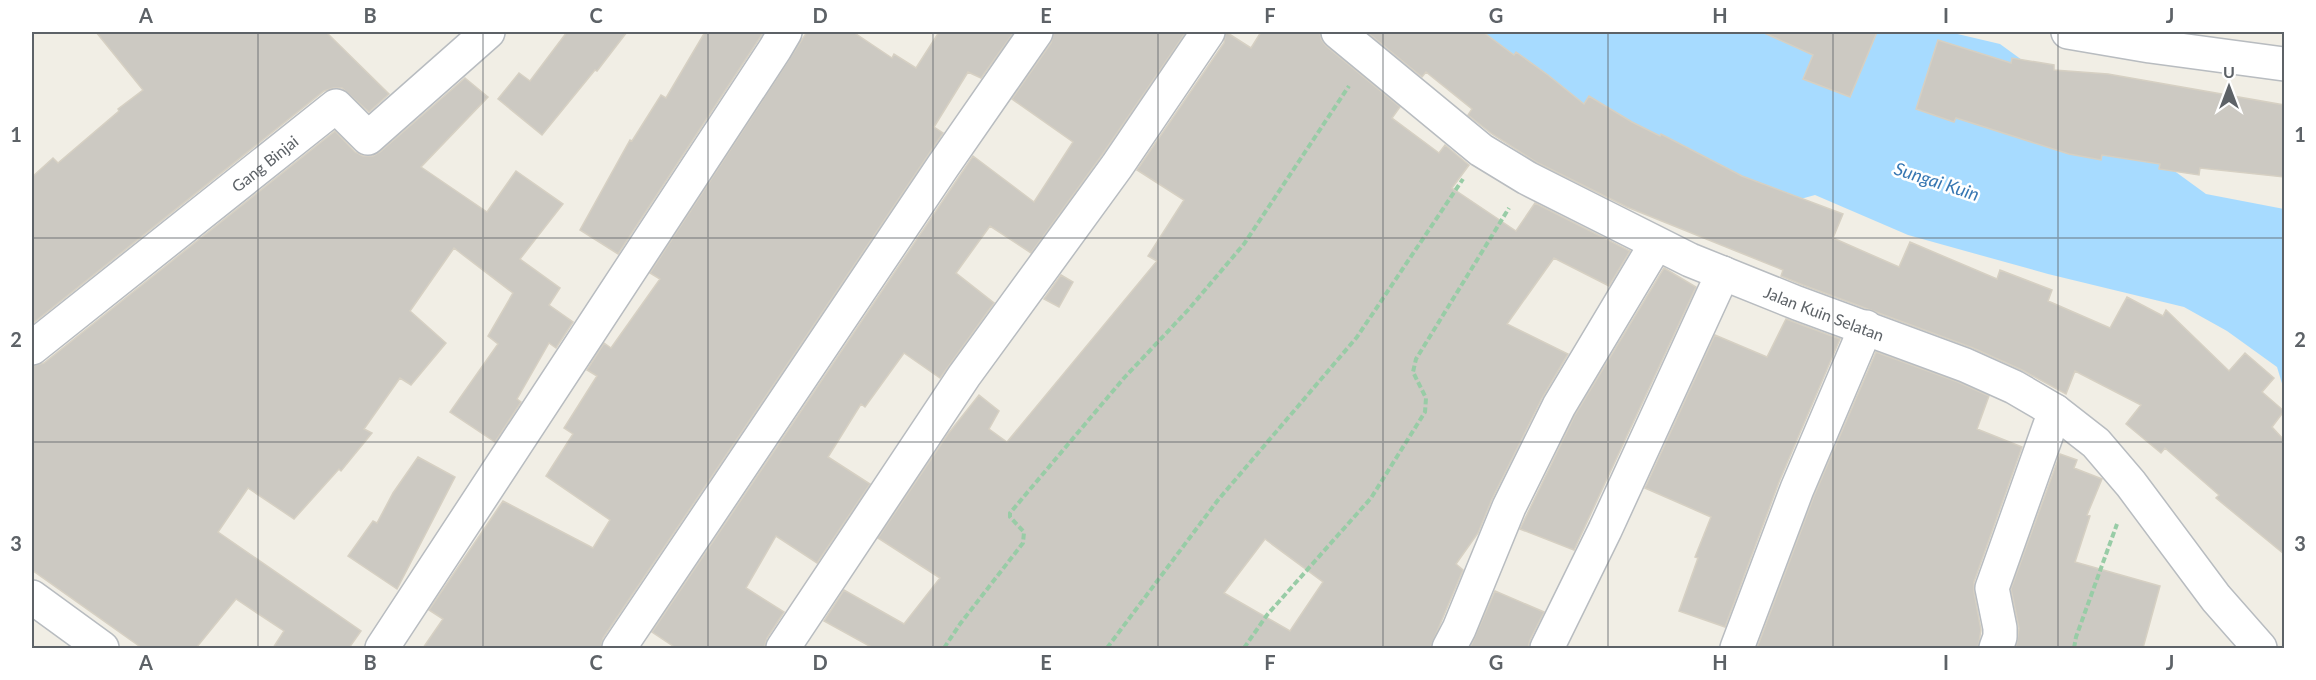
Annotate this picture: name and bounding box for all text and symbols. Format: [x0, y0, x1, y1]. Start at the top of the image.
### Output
text: A [138, 3, 153, 27]
text: B [363, 3, 377, 27]
text: C [589, 3, 603, 27]
text: D [812, 3, 828, 27]
text: E [1040, 3, 1052, 27]
text: F [1264, 3, 1276, 27]
text: G [1489, 3, 1503, 27]
text: H [1712, 3, 1728, 27]
text: I [1943, 3, 1949, 27]
text: J [2166, 3, 2174, 27]
north arrow [2199, 57, 2259, 117]
text: U [2223, 62, 2235, 81]
text: 1 [10, 122, 22, 146]
text: 1 [2294, 122, 2306, 146]
street label: Gang Binjai [227, 131, 301, 195]
water label: Sungai Kuin [1892, 157, 1982, 205]
street label: Jalan Kuin Selatan [1762, 281, 1887, 344]
text: 2 [10, 327, 22, 351]
text: 2 [2294, 327, 2306, 351]
text: 3 [10, 531, 22, 555]
text: 3 [2294, 531, 2306, 555]
text: A [138, 650, 153, 674]
text: B [363, 650, 377, 674]
text: C [589, 650, 603, 674]
text: D [812, 650, 828, 674]
text: E [1040, 650, 1052, 674]
text: F [1264, 650, 1276, 674]
text: G [1489, 650, 1503, 674]
text: H [1712, 650, 1728, 674]
text: I [1943, 650, 1949, 674]
text: J [2166, 650, 2174, 674]

